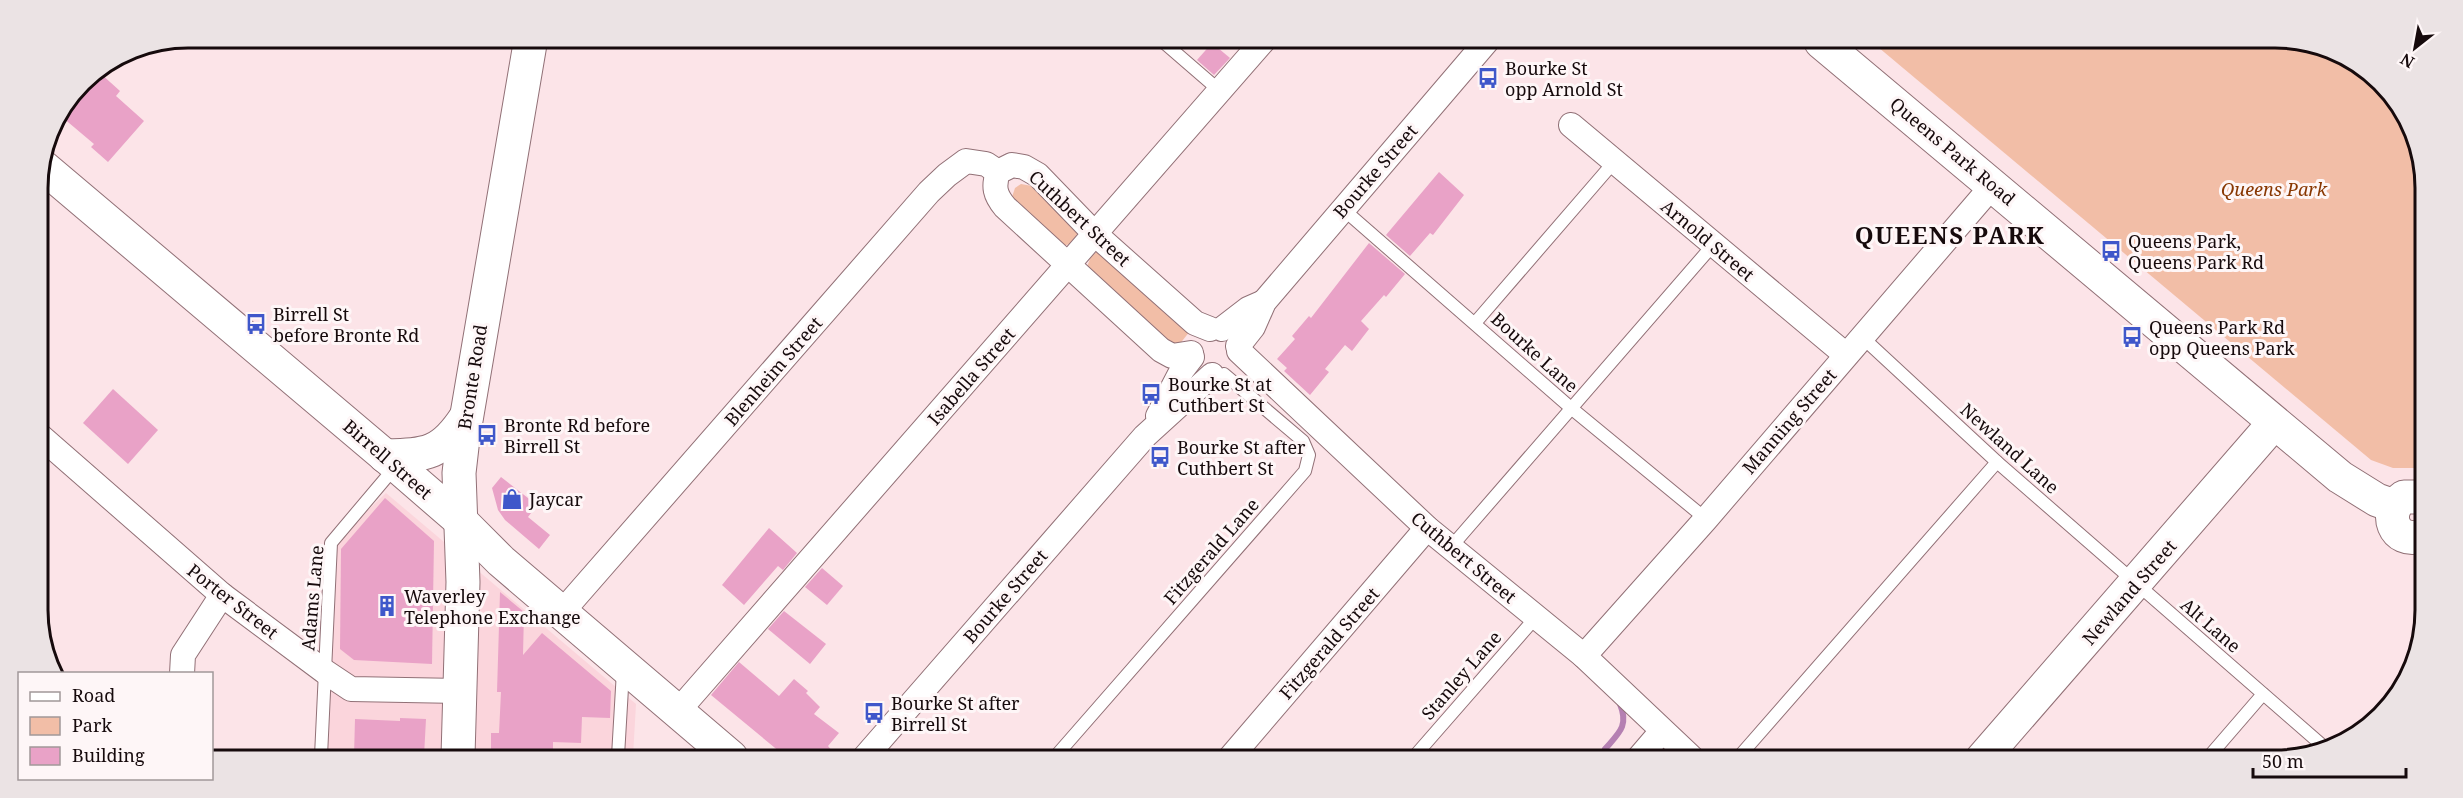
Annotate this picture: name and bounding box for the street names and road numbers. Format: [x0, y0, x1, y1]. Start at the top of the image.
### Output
street label: Queens Park Road [1885, 91, 2021, 211]
street label: Bourke Street [1328, 119, 1422, 223]
street label: Cuthbert Street [1024, 165, 1136, 271]
street label: Arnold Street [1656, 194, 1760, 286]
street label: Bourke Lane [1486, 307, 1584, 397]
street label: Blenheim Street [719, 311, 827, 431]
street label: Isabella Street [922, 322, 1020, 430]
street label: Bronte Road [452, 323, 492, 431]
street label: Manning Street [1737, 363, 1841, 479]
street label: Newland Lane [1956, 397, 2064, 499]
street label: Birrell Street [339, 414, 437, 504]
street label: Fitzgerald Lane [1158, 493, 1264, 609]
street label: Cuthbert Street [1406, 506, 1522, 608]
street label: Newland Street [2077, 534, 2181, 650]
street label: Adams Lane [295, 544, 329, 652]
street label: Bourke Street [958, 544, 1052, 648]
street label: Porter Street [183, 558, 283, 644]
street label: Fitzgerald Street [1274, 582, 1384, 704]
street label: Alt Lane [2176, 592, 2246, 658]
street label: Stanley Lane [1416, 625, 1506, 725]

